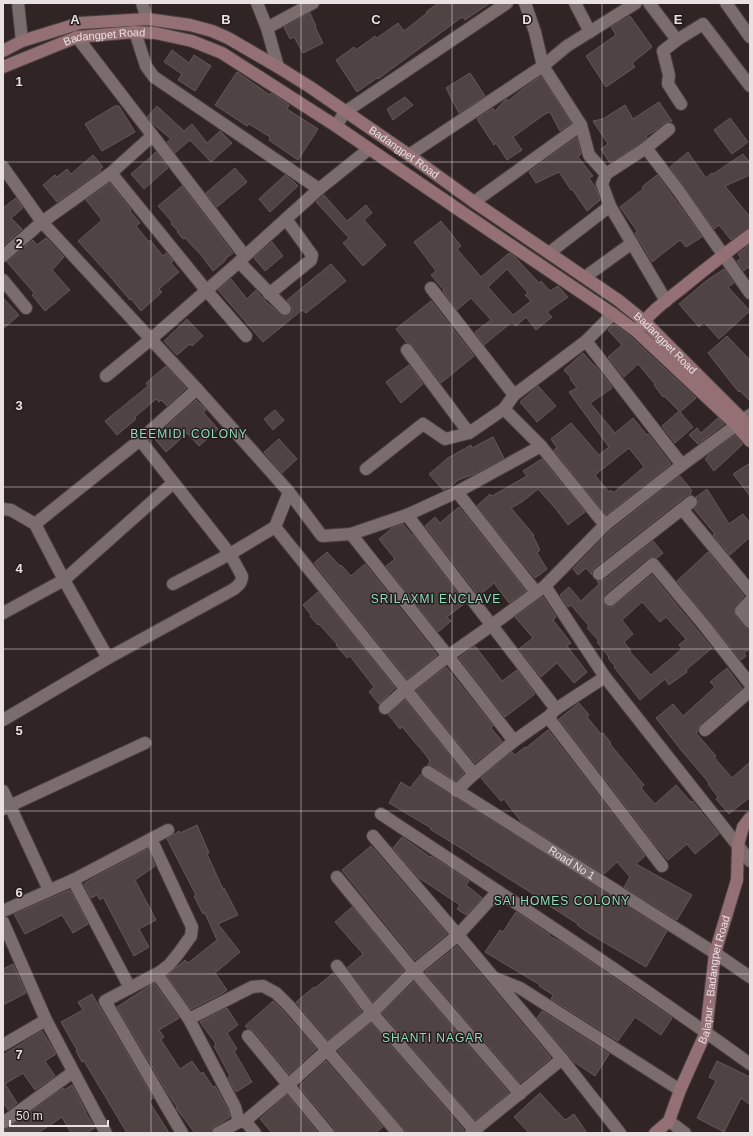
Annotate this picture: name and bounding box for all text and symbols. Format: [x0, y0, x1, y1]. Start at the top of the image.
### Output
text: A [70, 12, 80, 27]
text: B [221, 12, 231, 27]
text: C [371, 12, 381, 27]
text: D [522, 12, 532, 27]
text: E [674, 12, 683, 27]
street label: Badangpet Road [62, 26, 146, 48]
text: 1 [15, 74, 23, 89]
street label: Badangpet Road [367, 123, 441, 181]
text: 2 [15, 236, 23, 251]
street label: Badangpet Road [632, 310, 699, 376]
text: 3 [15, 398, 23, 413]
district label: BEEMIDI COLONY [130, 427, 248, 441]
text: 4 [15, 561, 23, 576]
district label: SRILAXMI ENCLAVE [371, 592, 501, 606]
text: 5 [15, 723, 23, 738]
street label: Road No 1 [546, 844, 597, 882]
text: 6 [15, 885, 23, 900]
district label: SAI HOMES COLONY [494, 894, 630, 908]
street label: Balapur - Badangpet Road [696, 914, 732, 1046]
district label: SHANTI NAGAR [382, 1031, 484, 1045]
text: 7 [15, 1047, 23, 1062]
scale bar [10, 1102, 108, 1128]
text: 50 m [16, 1109, 43, 1123]

